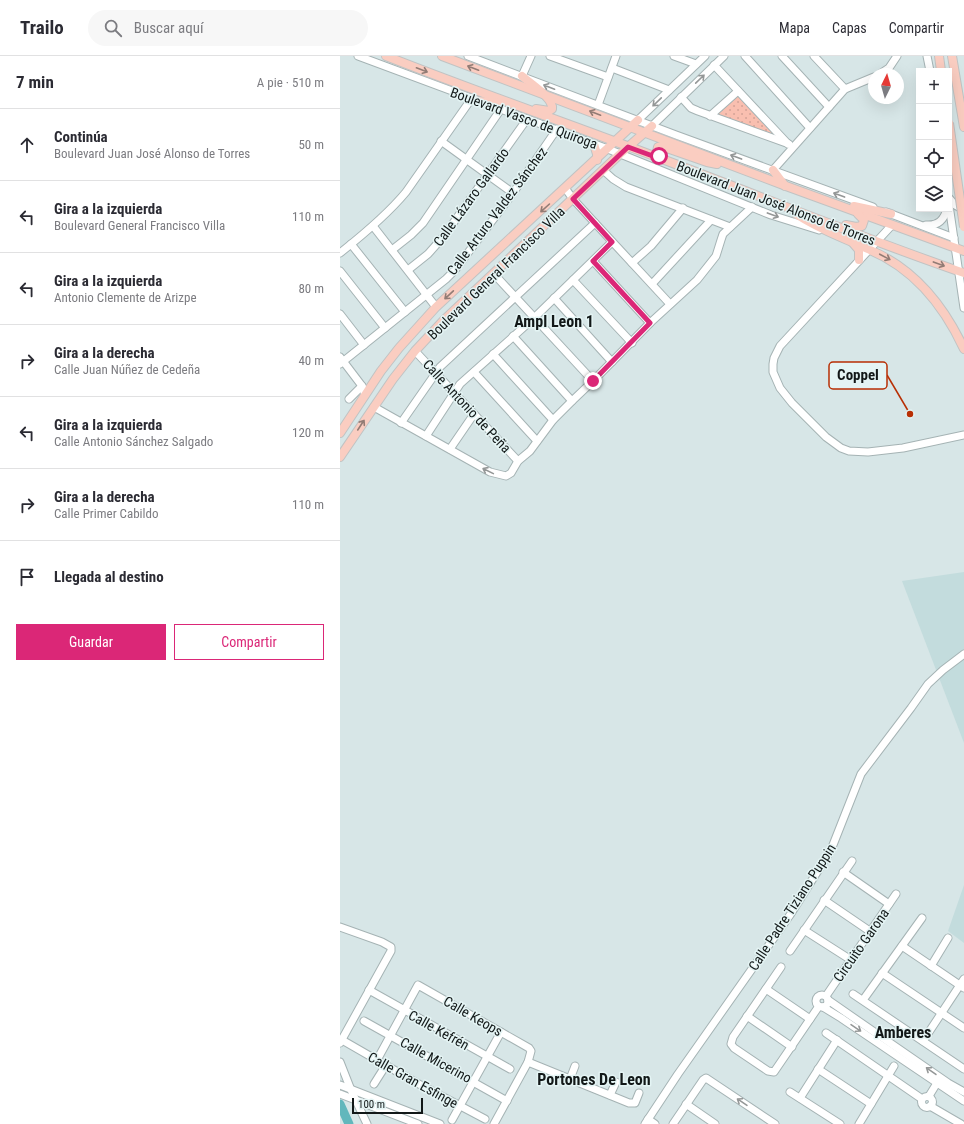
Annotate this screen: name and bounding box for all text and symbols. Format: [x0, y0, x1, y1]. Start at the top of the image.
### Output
search box [88, 10, 368, 46]
text: Trailo [20, 16, 64, 39]
icon: search [102, 17, 124, 39]
text: Buscar aquí [134, 19, 204, 37]
text: Mapa [779, 20, 810, 36]
text: Capas [832, 20, 867, 36]
text: Compartir [889, 20, 944, 36]
one-way arrow [467, 63, 479, 71]
one-way arrow [416, 67, 428, 75]
north arrow [868, 68, 904, 104]
map controls [916, 68, 952, 212]
button: + [916, 68, 952, 104]
text: 7 min [16, 72, 54, 92]
one-way arrow [695, 74, 705, 84]
text: A pie · 510 m [257, 75, 324, 90]
one-way arrow [544, 82, 556, 90]
street label: Boulevard Vasco de Quiroga [448, 84, 600, 152]
one-way arrow [652, 97, 662, 107]
button: − [916, 104, 952, 140]
one-way arrow [589, 108, 601, 116]
text: Continúa [54, 128, 108, 146]
icon: ahead [16, 134, 38, 156]
text: 50 m [298, 137, 324, 152]
button: locate [916, 140, 952, 176]
street label: Calle Arturo Valdez Sánchez [444, 144, 550, 278]
street label: Calle Lázaro Gallardo [430, 145, 512, 249]
text: Boulevard Juan José Alonso de Torres [54, 146, 250, 161]
route start [650, 147, 668, 165]
one-way arrow [729, 153, 742, 160]
street label: Boulevard Juan José Alonso de Torres [674, 158, 878, 248]
button: layers [916, 176, 952, 212]
one-way arrow [833, 190, 845, 198]
text: Gira a la izquierda [54, 200, 162, 218]
street label: Boulevard General Francisco Villa [424, 203, 568, 343]
one-way arrow [540, 203, 550, 212]
icon: left [16, 206, 38, 228]
text: 110 m [292, 209, 324, 224]
one-way arrow [767, 212, 779, 220]
text: Boulevard General Francisco Villa [54, 218, 225, 233]
one-way arrow [879, 253, 891, 261]
one-way arrow [932, 261, 945, 268]
text: Gira a la izquierda [54, 272, 162, 290]
icon: left [16, 278, 38, 300]
text: 80 m [298, 281, 324, 296]
text: Antonio Clemente de Arizpe [54, 290, 197, 305]
one-way arrow [444, 290, 454, 299]
district label: Ampl Leon 1 [514, 312, 594, 331]
text: Gira a la derecha [54, 344, 155, 362]
icon: right [16, 350, 38, 372]
text: 40 m [298, 353, 324, 368]
street label: Calle Antonio de Peña [420, 356, 514, 456]
text: Calle Juan Núñez de Cedeña [54, 362, 200, 377]
callout: Coppel [829, 362, 887, 389]
text: Coppel [837, 366, 879, 384]
route end [584, 372, 602, 390]
text: Gira a la izquierda [54, 416, 162, 434]
one-way arrow [358, 419, 366, 431]
icon: left [16, 422, 38, 444]
text: 120 m [292, 425, 324, 440]
text: Calle Antonio Sánchez Salgado [54, 434, 213, 449]
one-way arrow [482, 467, 494, 474]
text: Gira a la derecha [54, 488, 155, 506]
icon: right [16, 494, 38, 516]
text: 110 m [292, 497, 324, 512]
text: Calle Primer Cabildo [54, 506, 159, 521]
icon: arrive [16, 566, 38, 588]
text: Llegada al destino [54, 568, 164, 586]
button: Guardar [16, 624, 166, 660]
button: Compartir [174, 624, 324, 660]
street label: Calle Padre Tiziano Puppin [745, 841, 839, 973]
street label: Circuito Garona [830, 905, 892, 985]
street label: Calle Keops [441, 993, 505, 1039]
street label: Calle Kefrén [406, 1007, 472, 1053]
district label: Amberes [875, 1023, 931, 1042]
one-way arrow [851, 1024, 862, 1032]
street label: Calle Micerino [398, 1034, 474, 1086]
street label: Calle Gran Esfinge [365, 1049, 461, 1112]
one-way arrow [926, 1067, 937, 1075]
district label: Portones De Leon [537, 1070, 651, 1089]
scale bar [352, 1096, 423, 1115]
text: 100 m [358, 1098, 385, 1111]
one-way arrow [737, 1098, 748, 1106]

